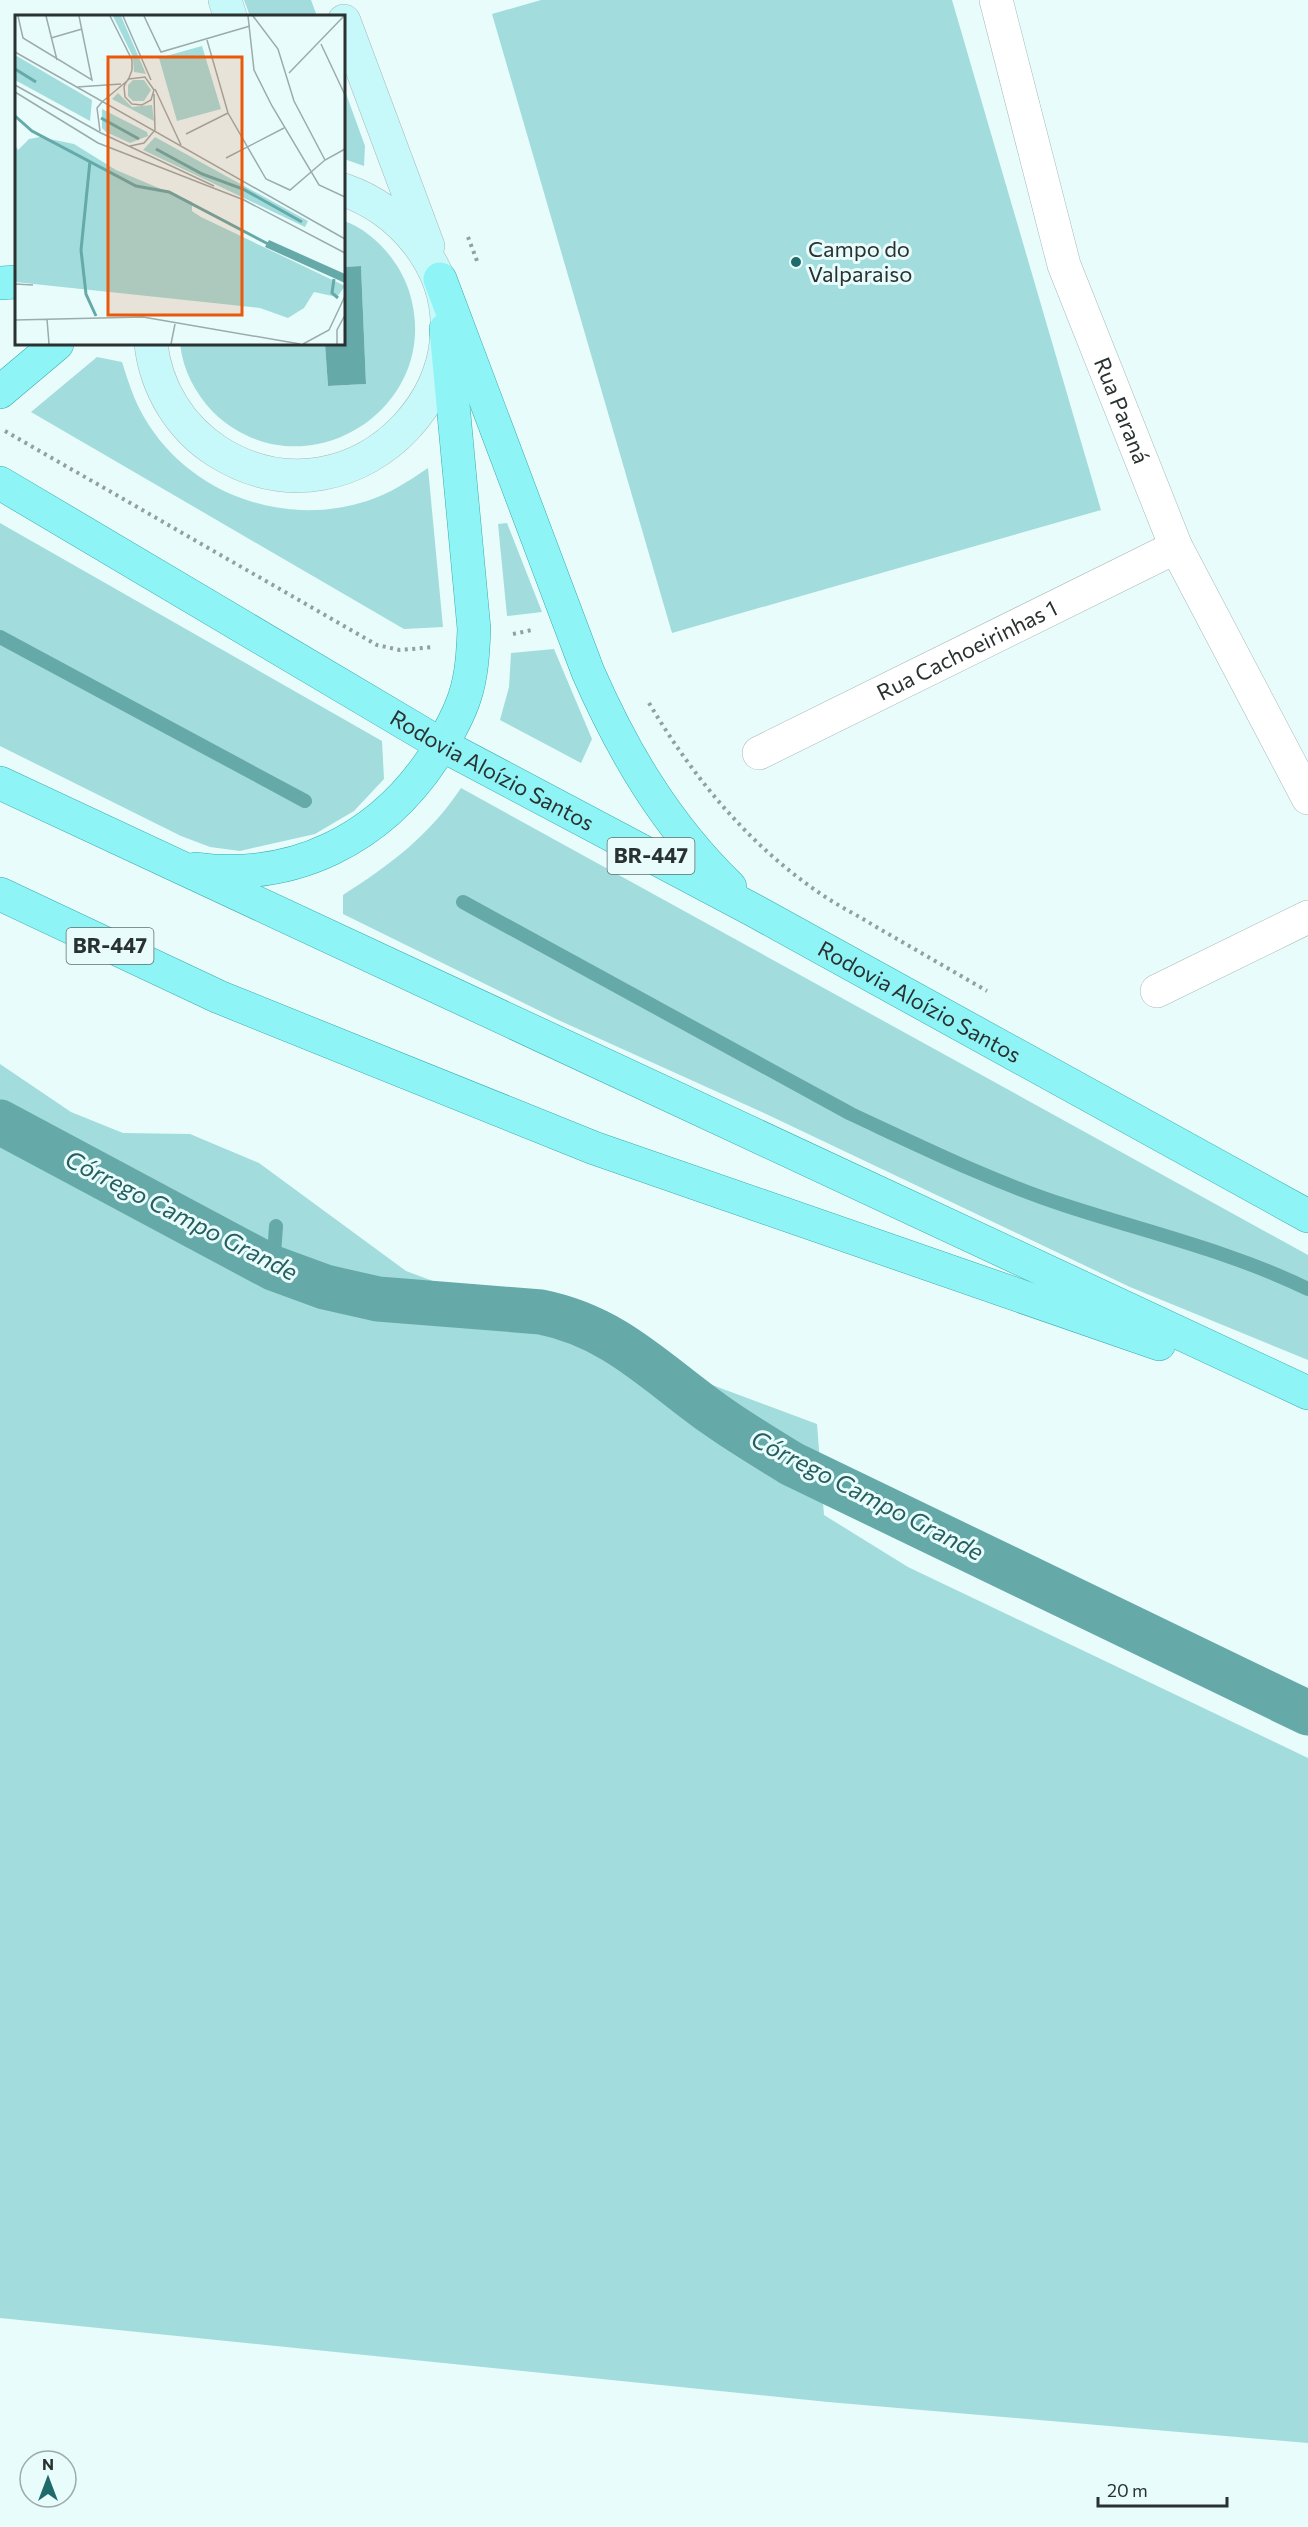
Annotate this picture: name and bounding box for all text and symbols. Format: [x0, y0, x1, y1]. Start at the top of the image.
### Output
inset map [15, 15, 345, 345]
place label: Campo do Valparaiso [808, 235, 912, 287]
marker: Campo do Valparaiso [789, 255, 803, 269]
street label: Rua Paraná [1089, 353, 1155, 467]
street label: Rua Cachoeirinhas 1 [872, 594, 1062, 706]
street label: Rodovia Aloízio Santos [386, 704, 599, 836]
road number: BR-447 [608, 838, 694, 874]
road number: BR-447 [66, 928, 154, 964]
street label: Rodovia Aloízio Santos [814, 934, 1026, 1068]
water label: Córrego Campo Grande [61, 1143, 303, 1286]
water label: Córrego Campo Grande [747, 1423, 989, 1566]
north arrow [18, 2449, 78, 2509]
text: N [42, 2454, 54, 2473]
scale bar [1098, 2470, 1227, 2508]
text: 20 m [1107, 2479, 1148, 2501]

